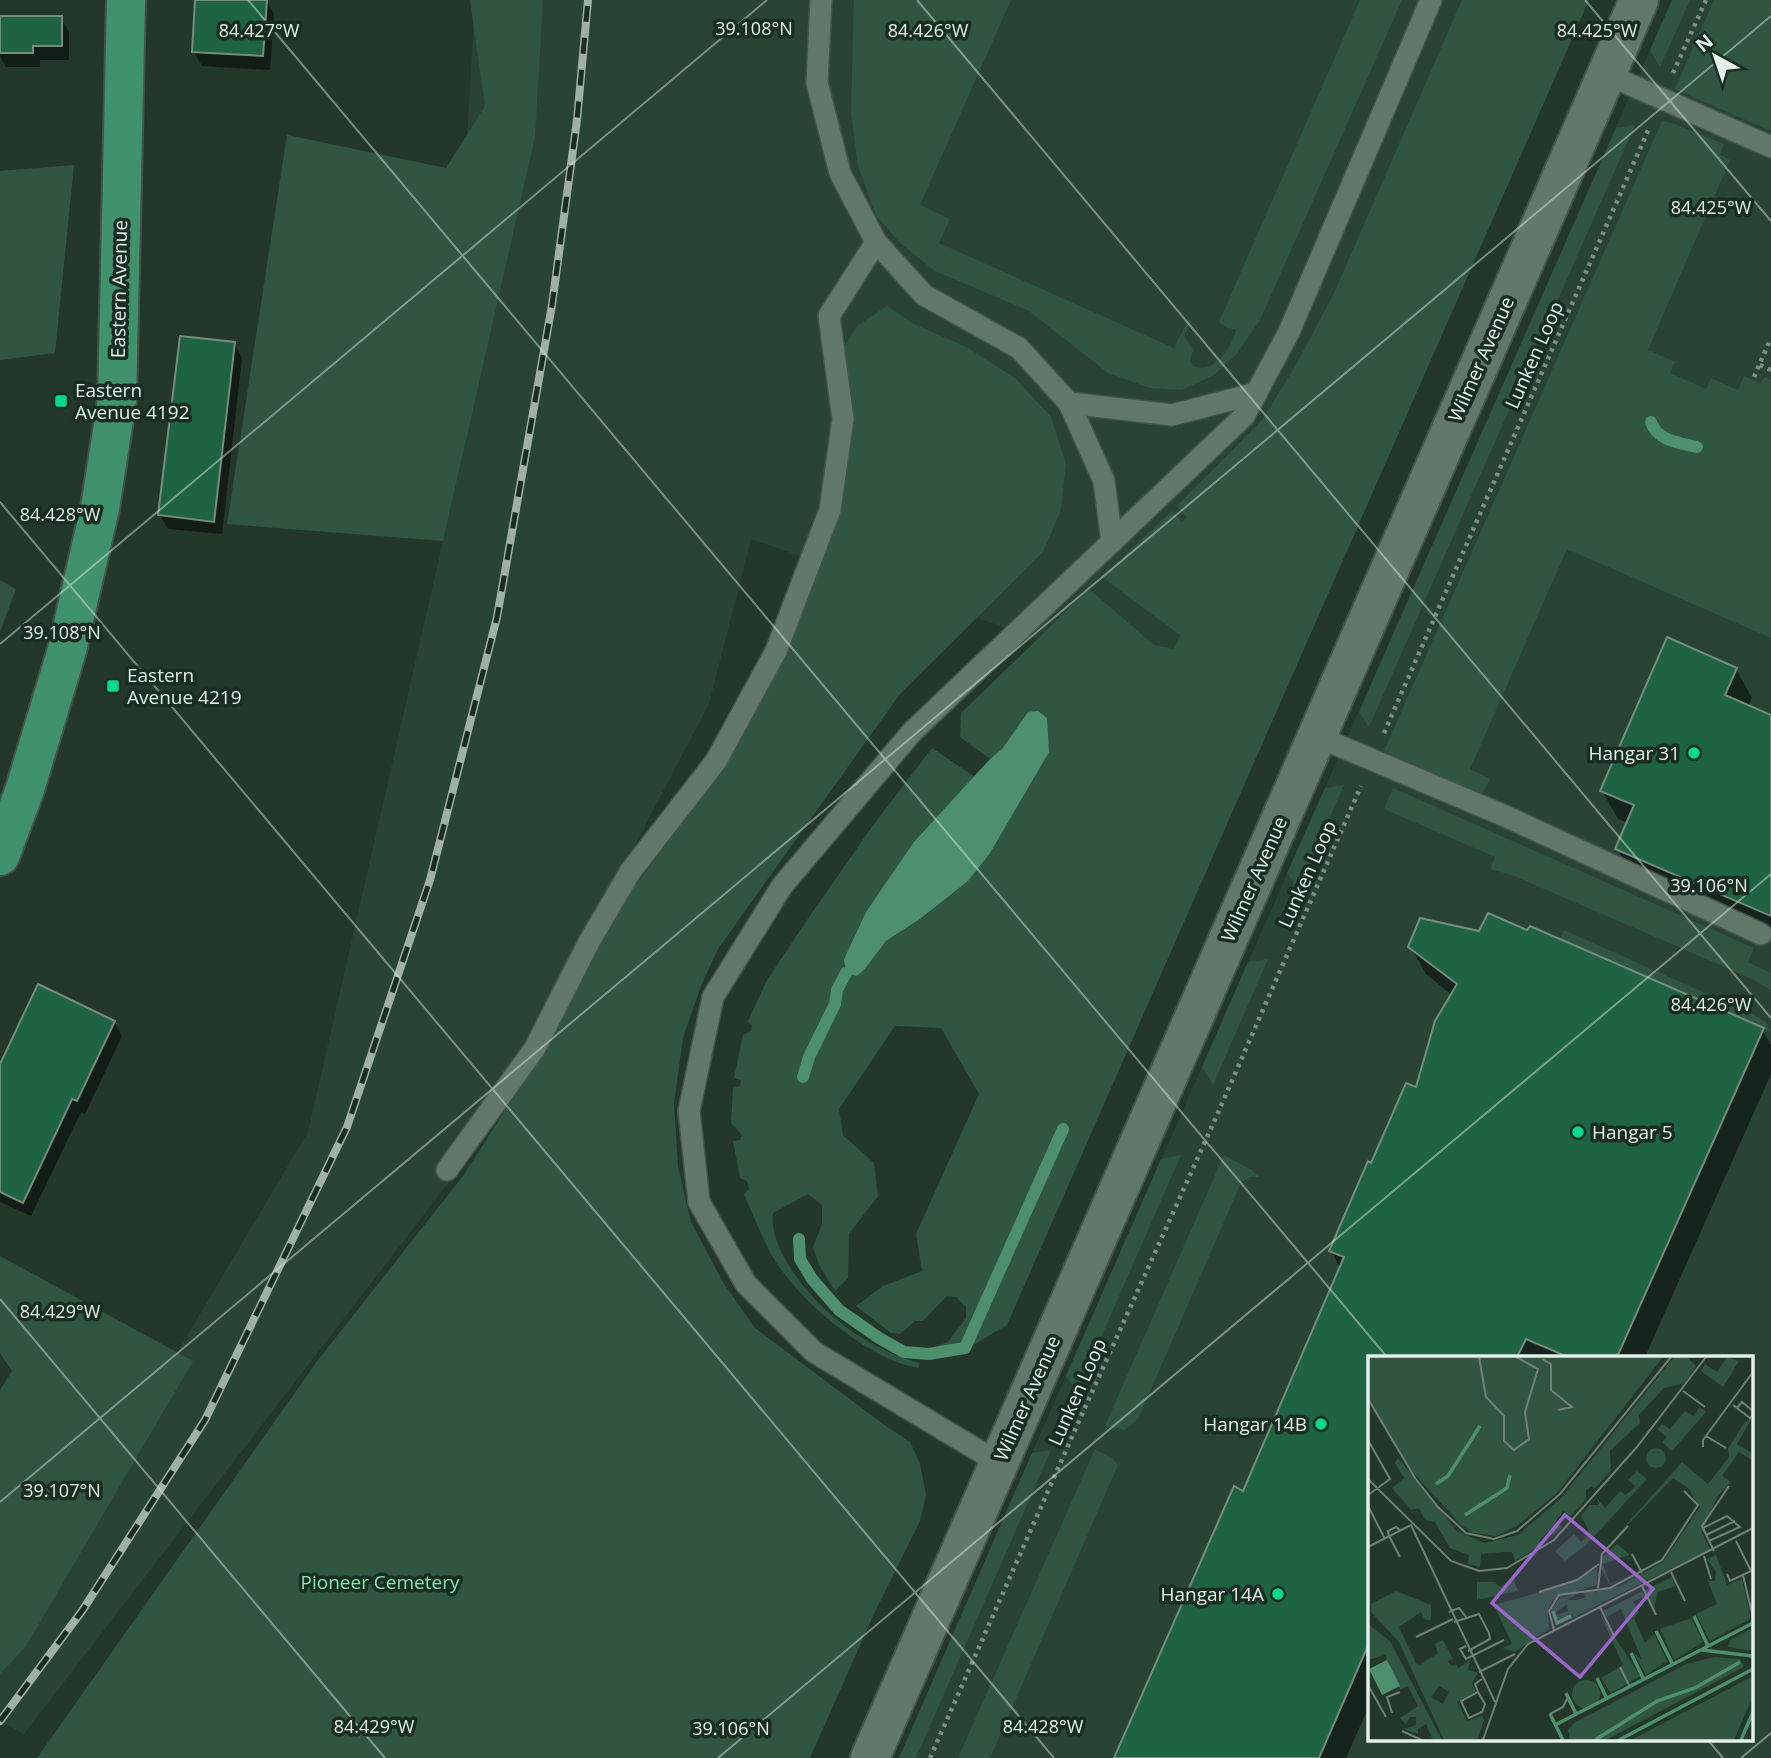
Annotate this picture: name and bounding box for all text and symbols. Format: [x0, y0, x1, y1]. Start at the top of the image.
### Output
text: 39.108°N [715, 16, 793, 40]
text: 84.427°W [219, 18, 300, 42]
text: 84.426°W [888, 18, 969, 42]
text: 84.425°W [1557, 18, 1638, 42]
north arrow [1680, 21, 1750, 91]
text: N [1690, 28, 1718, 58]
text: 84.425°W [1671, 195, 1752, 219]
street label: Eastern Avenue [105, 220, 133, 358]
street label: Wilmer Avenue [1442, 292, 1520, 426]
street label: Lunken Loop [1499, 297, 1569, 413]
place label: Eastern Avenue 4192 [75, 377, 190, 425]
marker: Eastern Avenue 4192 [53, 393, 69, 409]
text: 84.428°W [20, 502, 101, 526]
text: 39.108°N [23, 620, 101, 644]
place label: Eastern Avenue 4219 [127, 662, 242, 710]
marker: Eastern Avenue 4219 [105, 678, 121, 694]
place label: Hangar 31 [1588, 740, 1680, 766]
marker: Hangar 31 [1686, 745, 1702, 761]
street label: Wilmer Avenue [1215, 812, 1293, 946]
street label: Lunken Loop [1272, 816, 1342, 932]
text: 39.106°N [1670, 873, 1748, 897]
text: 84.426°W [1671, 992, 1752, 1016]
place label: Hangar 5 [1592, 1119, 1673, 1145]
marker: Hangar 5 [1570, 1124, 1586, 1140]
text: 84.429°W [20, 1299, 101, 1323]
street label: Wilmer Avenue [988, 1331, 1066, 1465]
street label: Lunken Loop [1042, 1334, 1112, 1450]
inset map [1368, 1356, 1754, 1740]
place label: Hangar 14B [1203, 1411, 1307, 1437]
marker: Hangar 14B [1313, 1416, 1329, 1432]
text: 39.107°N [23, 1478, 101, 1502]
park label: Pioneer Cemetery [301, 1569, 460, 1595]
place label: Hangar 14A [1160, 1581, 1264, 1607]
marker: Hangar 14A [1270, 1586, 1286, 1602]
text: 84.429°W [334, 1714, 415, 1738]
text: 84.428°W [1003, 1714, 1084, 1738]
text: 39.106°N [692, 1716, 770, 1740]

